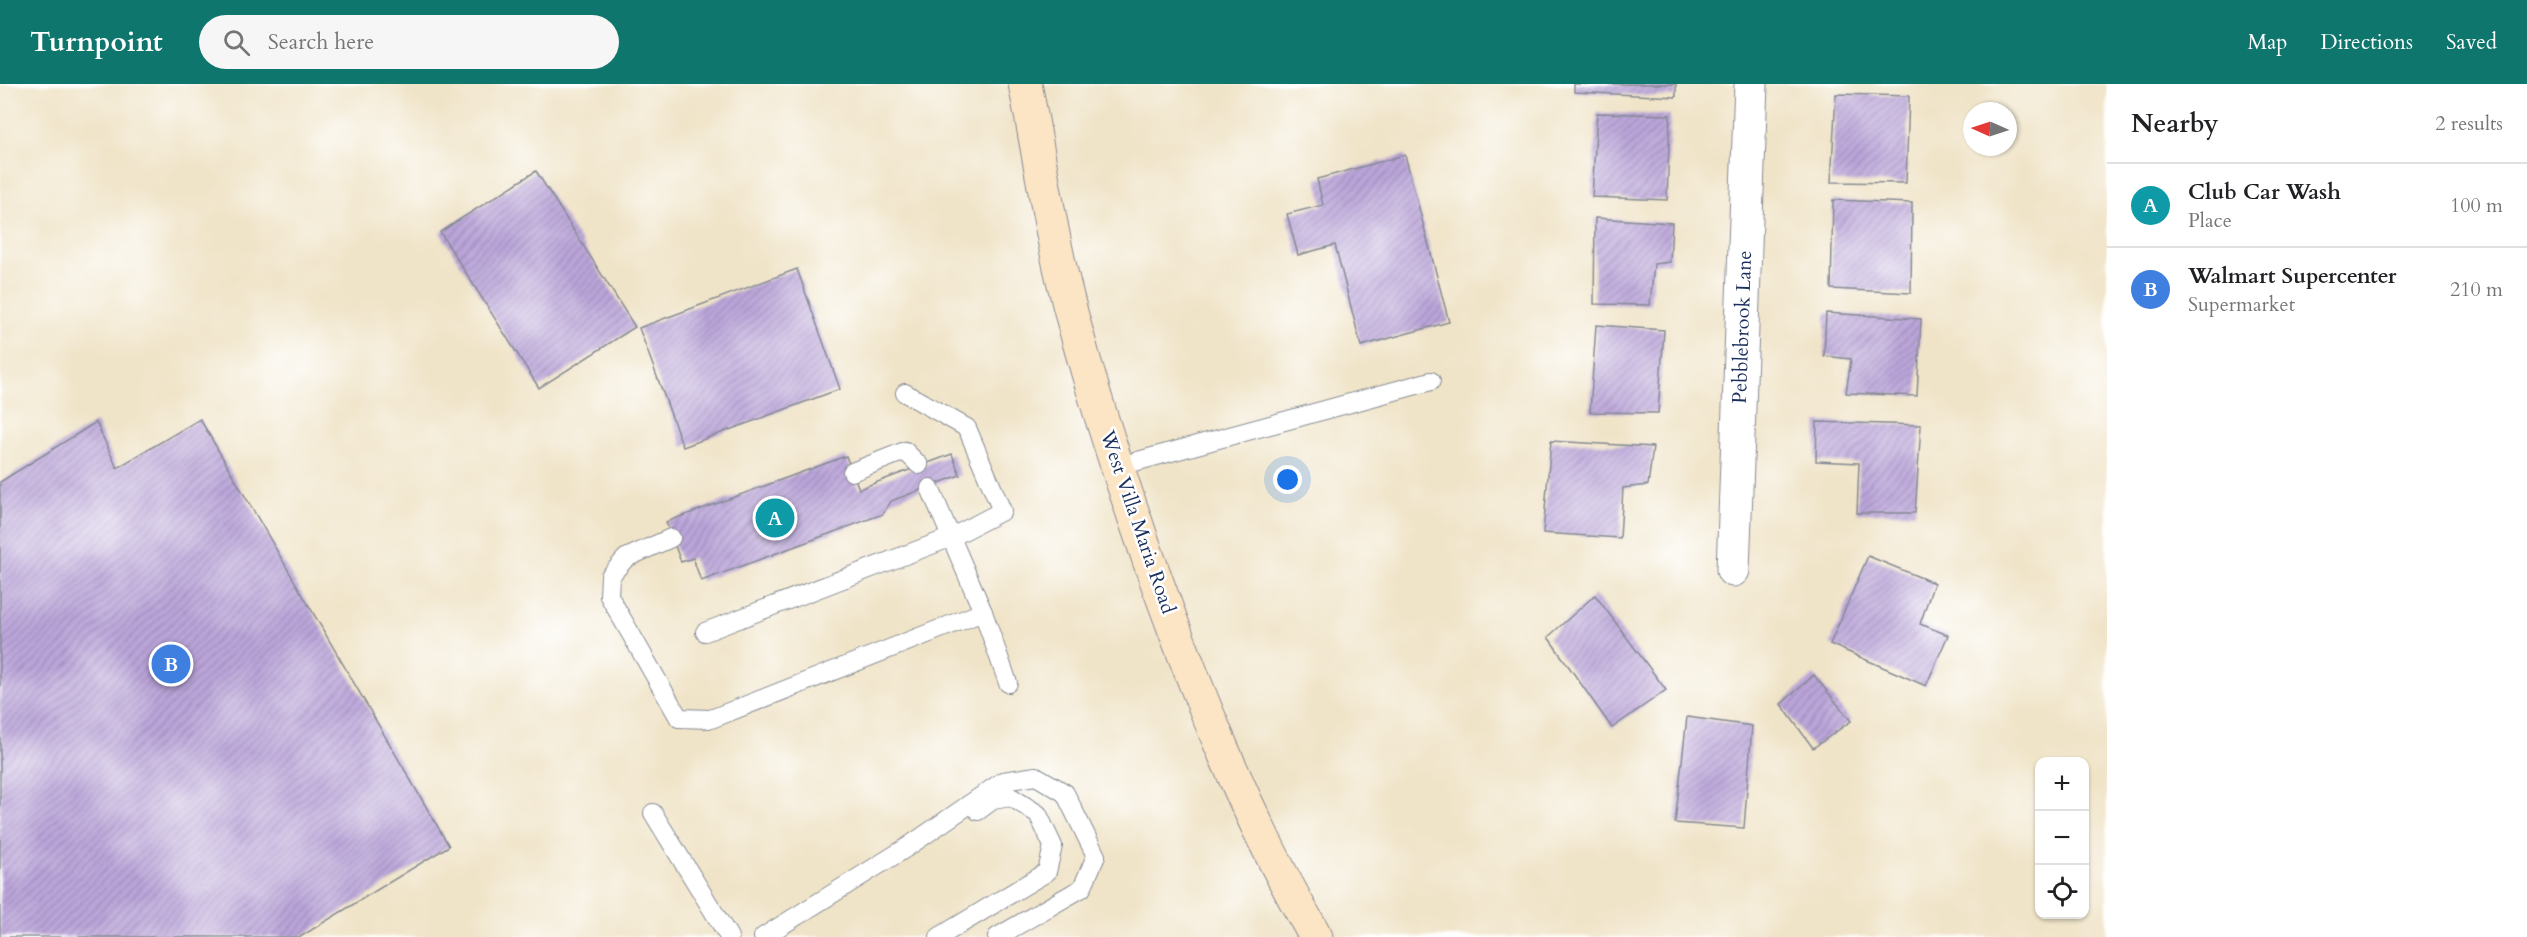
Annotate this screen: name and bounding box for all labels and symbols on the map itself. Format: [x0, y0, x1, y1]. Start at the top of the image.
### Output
north arrow [1963, 102, 2017, 156]
street label: Pebblebrook Lane [1726, 250, 1758, 404]
street label: West Villa Maria Road [1094, 426, 1182, 618]
your location [1273, 465, 1302, 494]
pin: A [756, 496, 794, 540]
pin: B [152, 642, 190, 686]

